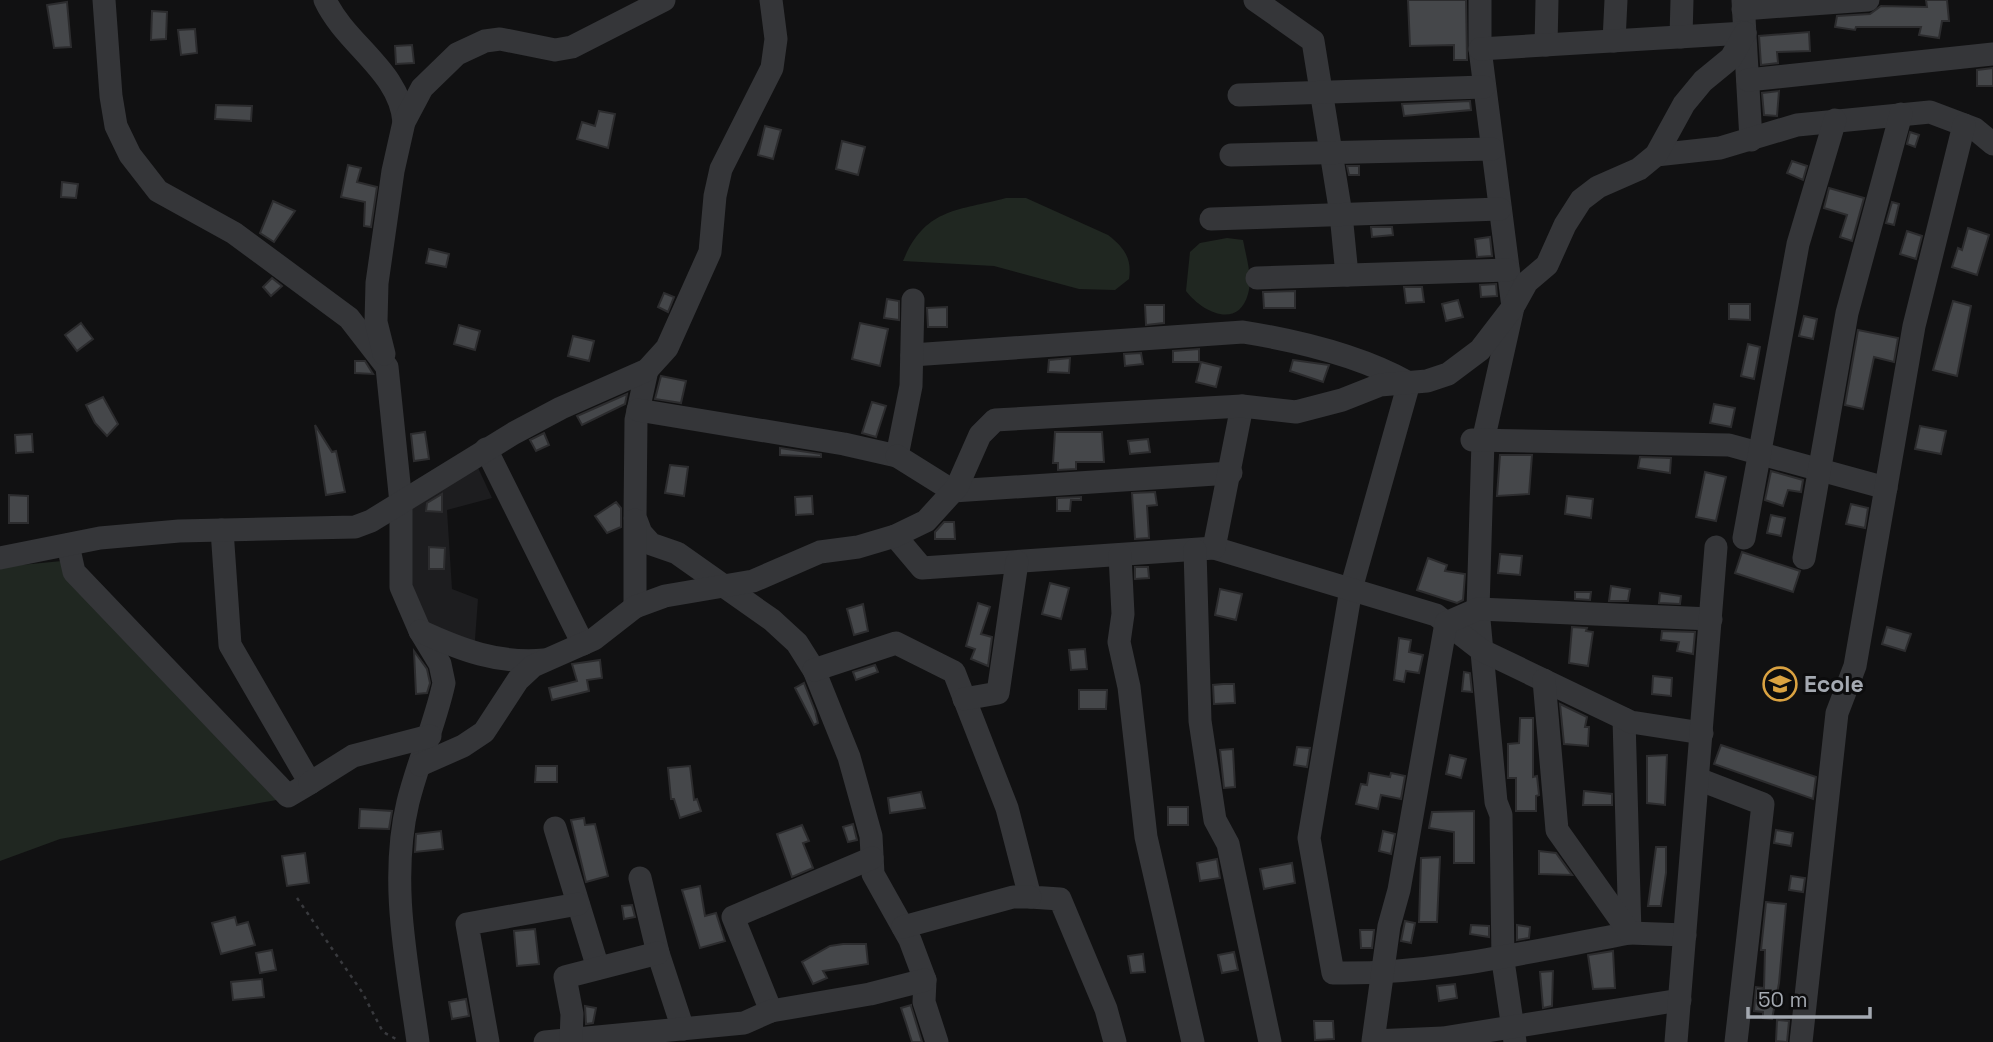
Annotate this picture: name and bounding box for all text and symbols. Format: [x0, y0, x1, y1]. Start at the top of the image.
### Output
school or university icon: Ecole [1761, 665, 1799, 703]
place label: Ecole [1804, 669, 1864, 699]
scale bar [1748, 976, 1870, 1020]
text: 50 m [1758, 986, 1808, 1013]

